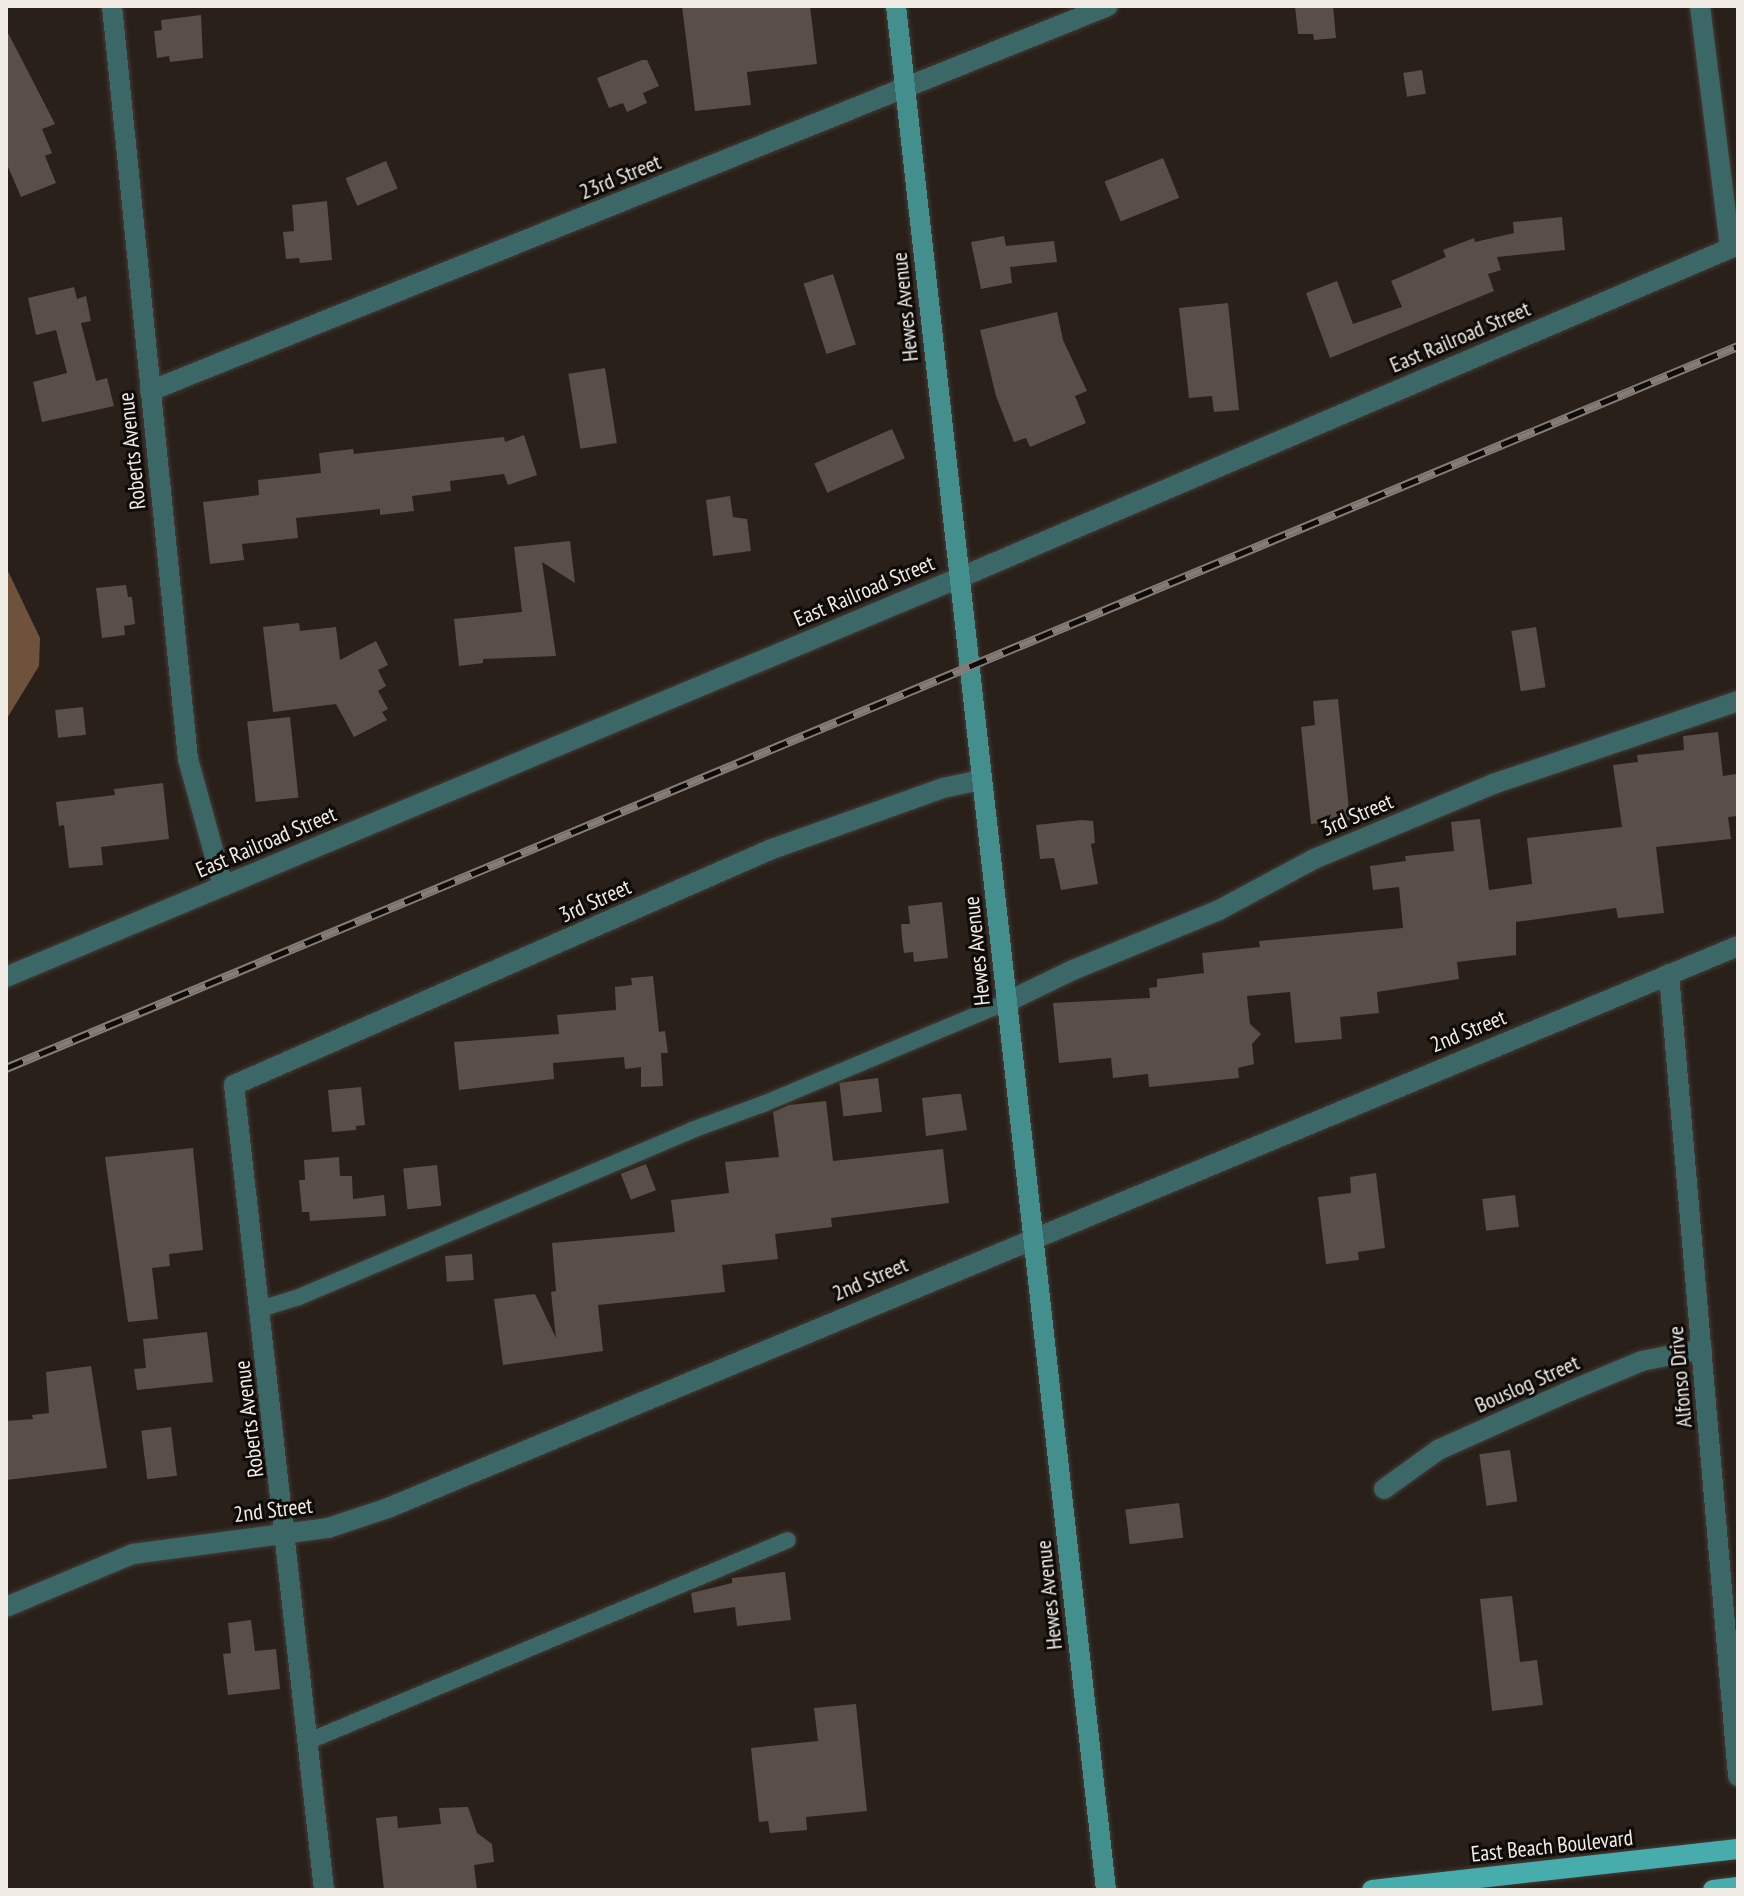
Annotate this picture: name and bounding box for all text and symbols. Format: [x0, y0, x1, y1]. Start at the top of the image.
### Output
street label: 23rd Street [575, 149, 665, 205]
street label: Hewes Avenue [886, 251, 924, 363]
street label: East Railroad Street [1386, 296, 1534, 378]
street label: Roberts Avenue [113, 391, 151, 511]
street label: East Railroad Street [790, 550, 938, 632]
street label: 3rd Street [1317, 788, 1397, 842]
street label: East Railroad Street [192, 801, 340, 883]
street label: 3rd Street [555, 874, 635, 928]
street label: Hewes Avenue [958, 895, 996, 1007]
street label: 2nd Street [1426, 1004, 1510, 1058]
street label: 2nd Street [828, 1251, 912, 1307]
street label: Alfonso Drive [1662, 1325, 1698, 1429]
street label: Bouslog Street [1471, 1349, 1583, 1419]
street label: Roberts Avenue [229, 1359, 269, 1479]
street label: 2nd Street [232, 1492, 314, 1528]
street label: Hewes Avenue [1030, 1539, 1068, 1651]
street label: East Beach Boulevard [1470, 1824, 1634, 1868]

